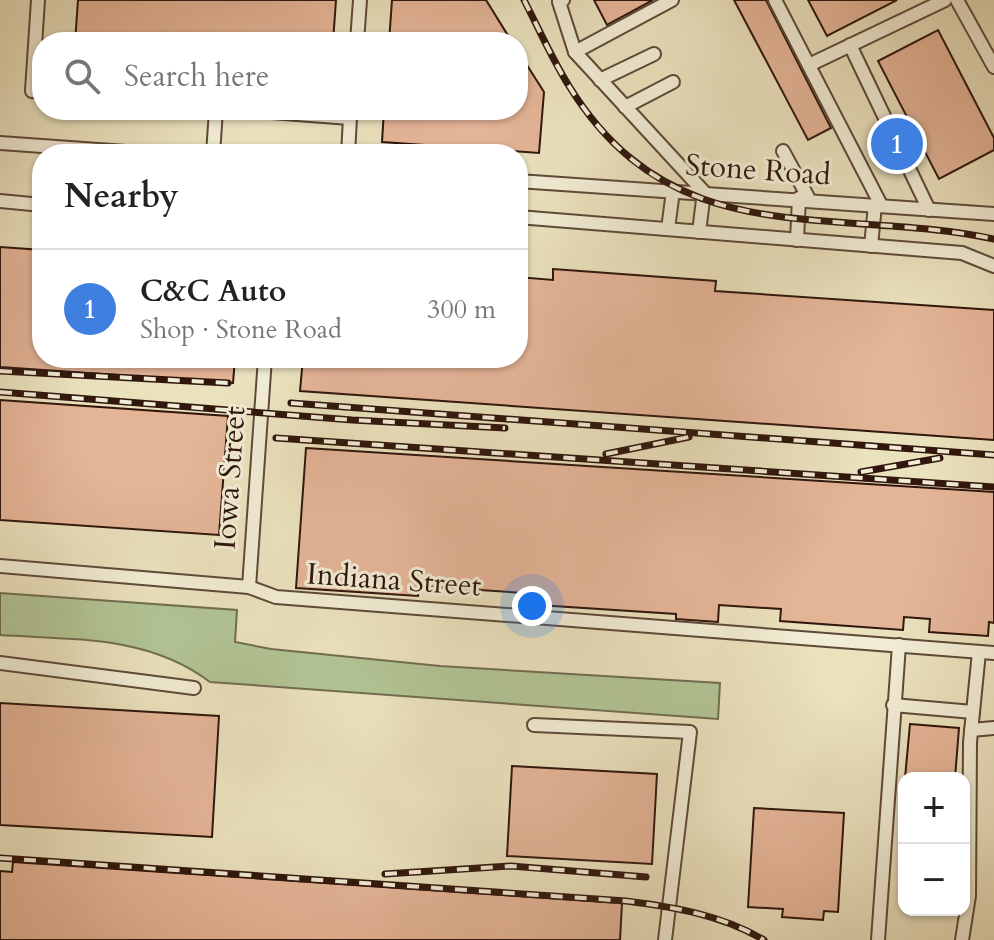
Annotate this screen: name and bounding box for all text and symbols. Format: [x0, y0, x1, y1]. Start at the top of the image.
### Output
search box [32, 32, 528, 120]
icon: search [60, 54, 104, 98]
text: Search here [124, 56, 269, 97]
pin: 1 [871, 114, 923, 174]
street label: Stone Road [684, 144, 832, 196]
text: Nearby [64, 173, 179, 219]
text: C&C Auto [140, 271, 286, 312]
text: 1 [83, 292, 97, 327]
text: 300 m [427, 292, 496, 327]
text: Shop · Stone Road [140, 312, 342, 347]
street label: Iowa Street [205, 404, 255, 551]
street label: Indiana Street [305, 553, 483, 607]
your location [512, 586, 552, 626]
map controls [898, 772, 970, 916]
button: + [898, 772, 970, 844]
button: − [898, 844, 970, 916]

